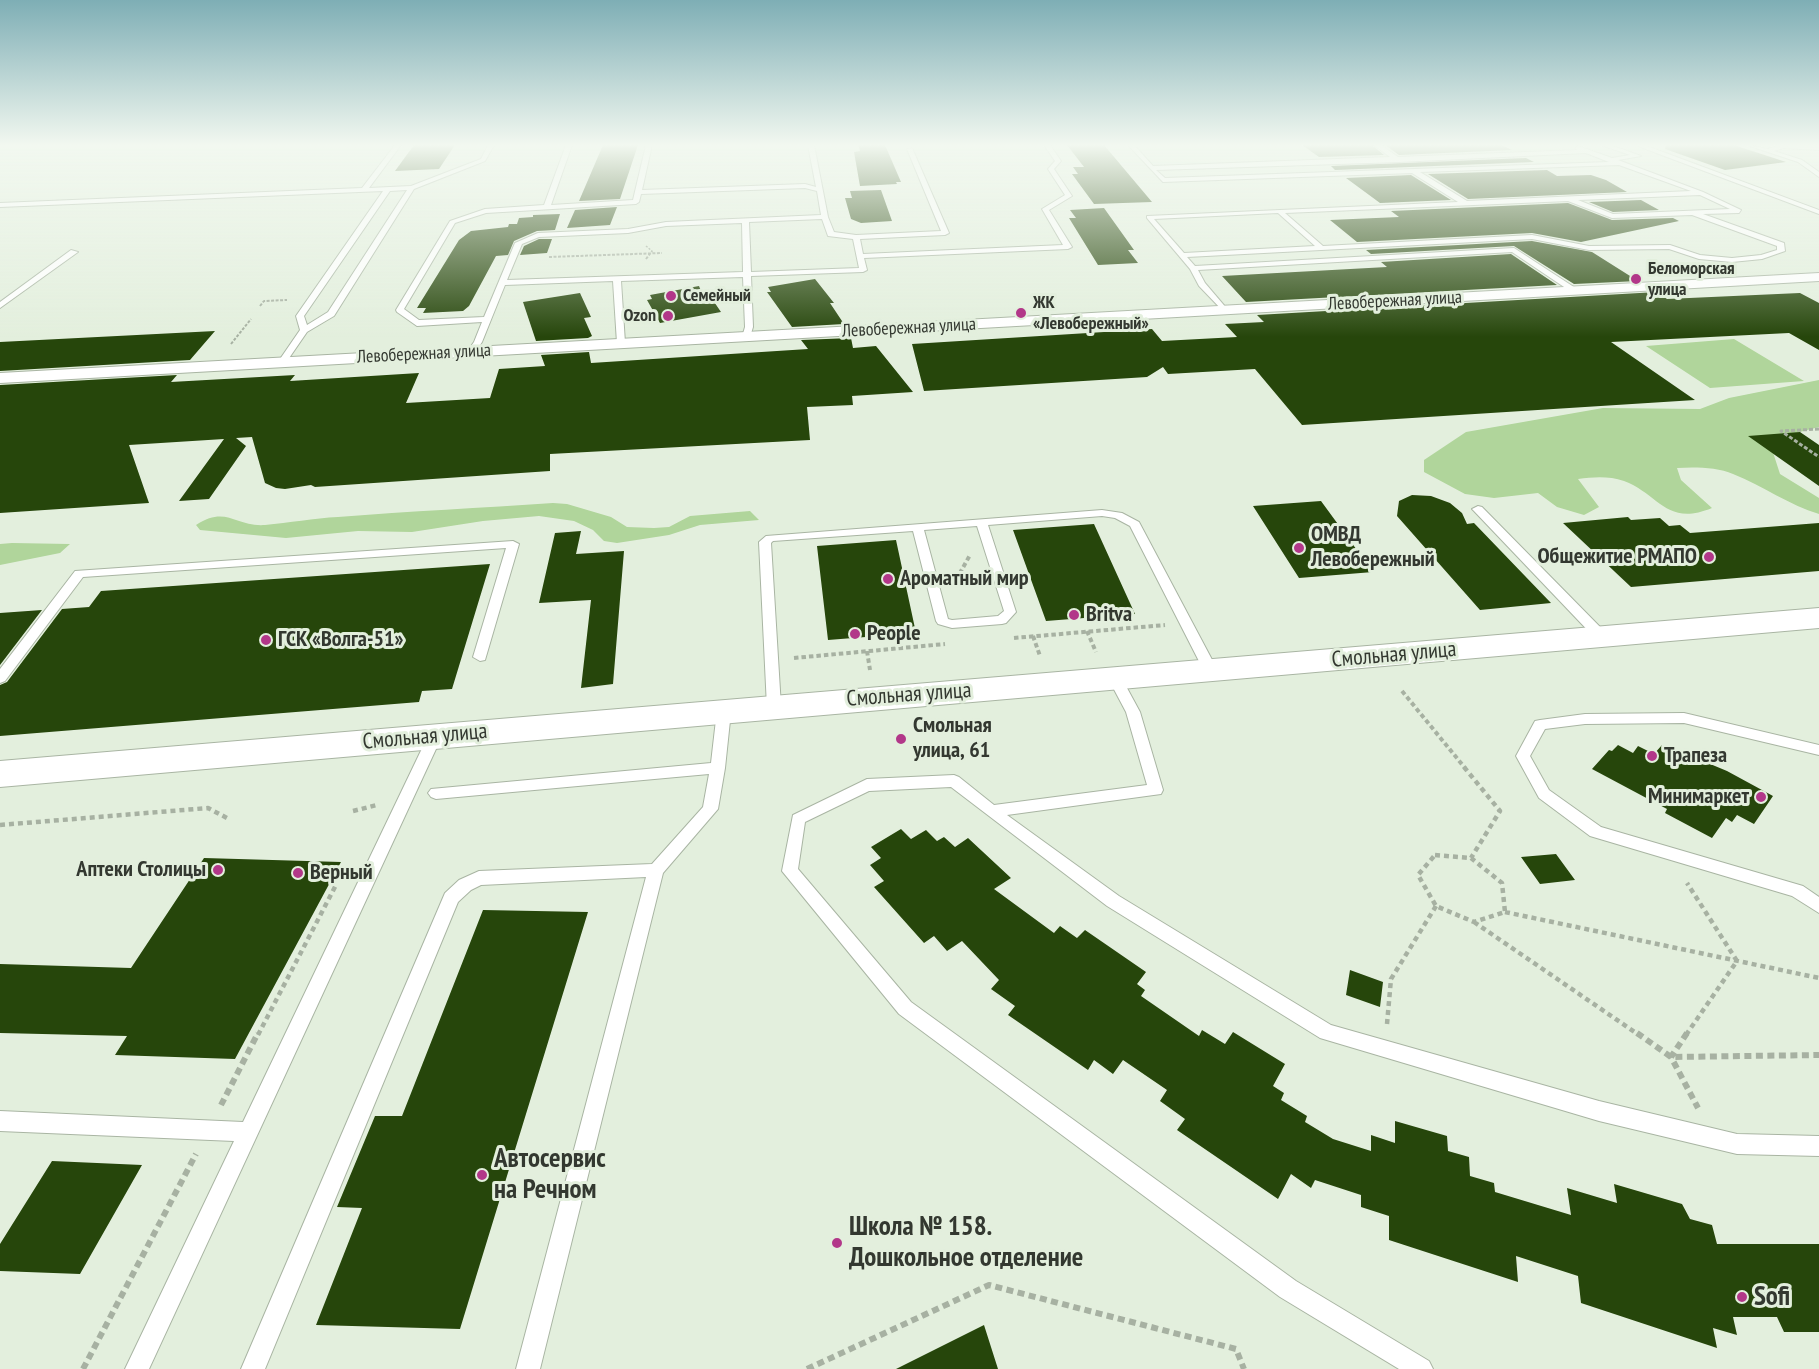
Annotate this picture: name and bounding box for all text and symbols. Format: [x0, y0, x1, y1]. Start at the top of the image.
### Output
place label: Беломорская улица [1648, 258, 1735, 300]
marker: Беломорская улица [1629, 272, 1643, 286]
place label: Семейный [683, 285, 751, 307]
street label: Левобережная улица [1327, 287, 1463, 315]
marker: Семейный [664, 289, 678, 303]
place label: ЖК «Левобережный» [1033, 292, 1149, 334]
place label: Ozon [623, 305, 656, 327]
marker: ЖК «Левобережный» [1014, 306, 1028, 320]
marker: Ozon [661, 309, 675, 323]
street label: Левобережная улица [841, 314, 977, 342]
street label: Левобережная улица [356, 340, 492, 368]
place label: ОМВД Левобережный [1311, 522, 1435, 574]
marker: ОМВД Левобережный [1292, 541, 1306, 555]
place label: Общежитие РМАПО [1537, 544, 1697, 570]
marker: Общежитие РМАПО [1702, 550, 1716, 564]
place label: Ароматный мир [900, 566, 1029, 592]
marker: Ароматный мир [881, 572, 895, 586]
place label: Britva [1086, 602, 1132, 628]
marker: Britva [1067, 608, 1081, 622]
place label: People [867, 621, 921, 647]
place label: ГСК «Волга-51» [278, 627, 403, 653]
marker: People [848, 627, 862, 641]
marker: ГСК «Волга-51» [259, 633, 273, 647]
street label: Смольная улица [1331, 636, 1457, 674]
street label: Смольная улица [846, 677, 972, 713]
place label: Смольная улица, 61 [913, 713, 992, 764]
street label: Смольная улица [362, 718, 488, 756]
marker: Смольная улица, 61 [894, 732, 908, 746]
place label: Трапеза [1664, 743, 1727, 769]
marker: Трапеза [1645, 749, 1659, 763]
place label: Минимаркет [1648, 784, 1749, 810]
marker: Минимаркет [1754, 790, 1768, 804]
place label: Аптеки Столицы [76, 857, 206, 883]
place label: Верный [310, 860, 373, 886]
marker: Аптеки Столицы [211, 863, 225, 877]
marker: Верный [291, 866, 305, 880]
place label: Автосервис на Речном [494, 1143, 606, 1206]
marker: Автосервис на Речном [475, 1168, 489, 1182]
place label: Школа № 158. Дошкольное отделение [849, 1211, 1083, 1274]
marker: Школа № 158. Дошкольное отделение [830, 1236, 844, 1250]
place label: Sofi [1754, 1281, 1790, 1313]
marker: Sofi [1735, 1290, 1749, 1304]

